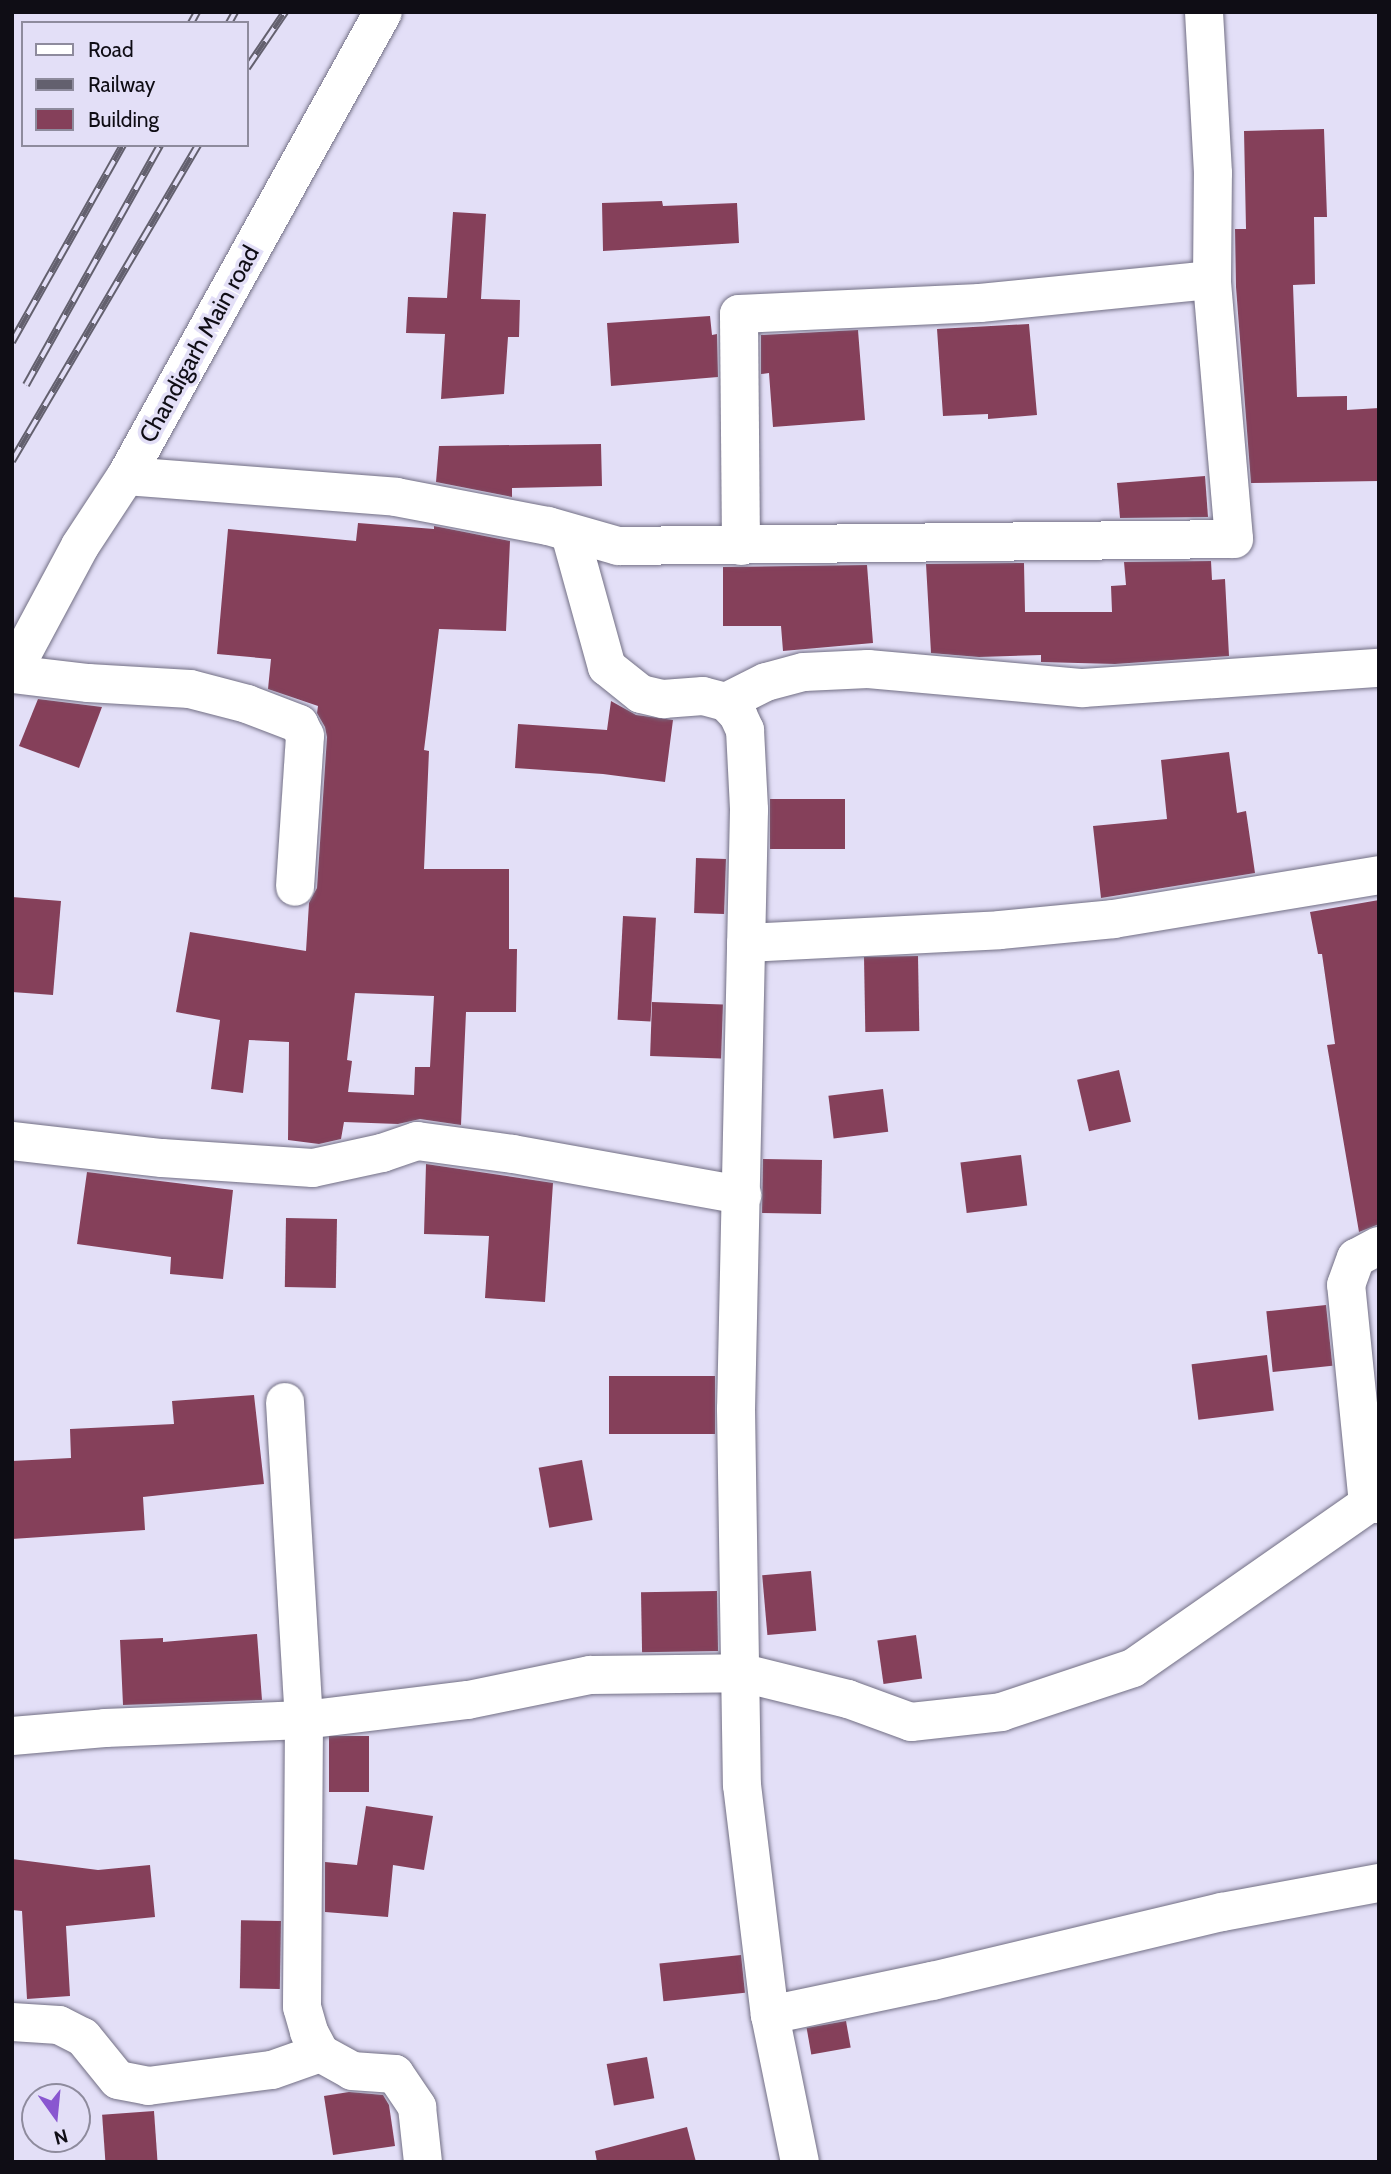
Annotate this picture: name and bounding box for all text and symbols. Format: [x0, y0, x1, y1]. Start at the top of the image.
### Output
legend [21, 21, 248, 147]
text: Road [88, 37, 134, 62]
text: Railway [88, 72, 155, 97]
text: Building [88, 107, 159, 132]
street label: Chandigarh Main road [133, 241, 265, 447]
north arrow [21, 2083, 91, 2153]
text: N [52, 2124, 71, 2150]

